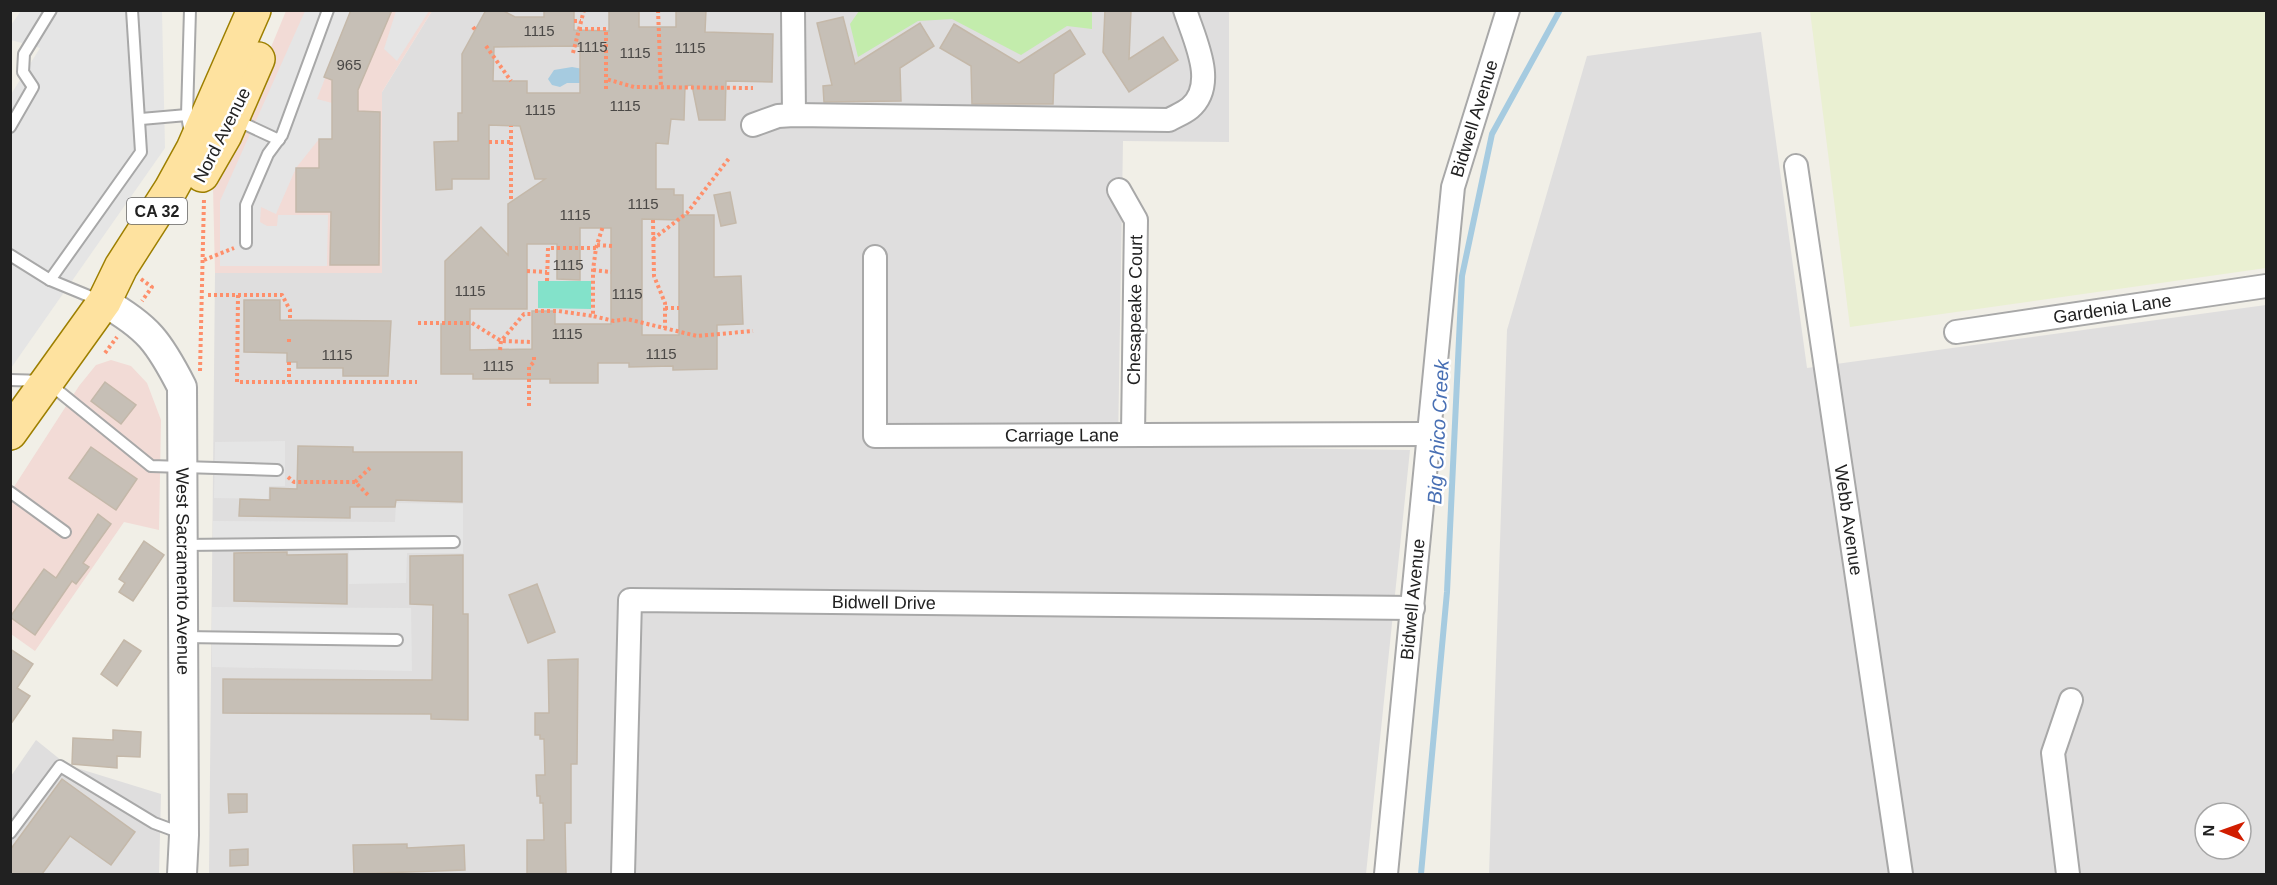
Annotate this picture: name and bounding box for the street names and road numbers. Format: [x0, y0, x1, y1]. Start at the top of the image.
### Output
street label: Bidwell Avenue [1447, 57, 1502, 180]
street label: Nord Avenue [190, 84, 254, 186]
road number: CA 32 [127, 198, 187, 224]
street label: Chesapeake Court [1124, 235, 1146, 385]
street label: Gardenia Lane [2052, 290, 2173, 327]
street label: Carriage Lane [1005, 425, 1119, 446]
street label: Webb Avenue [1830, 464, 1867, 577]
street label: West Sacramento Avenue [172, 467, 193, 675]
street label: Bidwell Avenue [1397, 538, 1429, 661]
street label: Bidwell Drive [832, 592, 936, 613]

